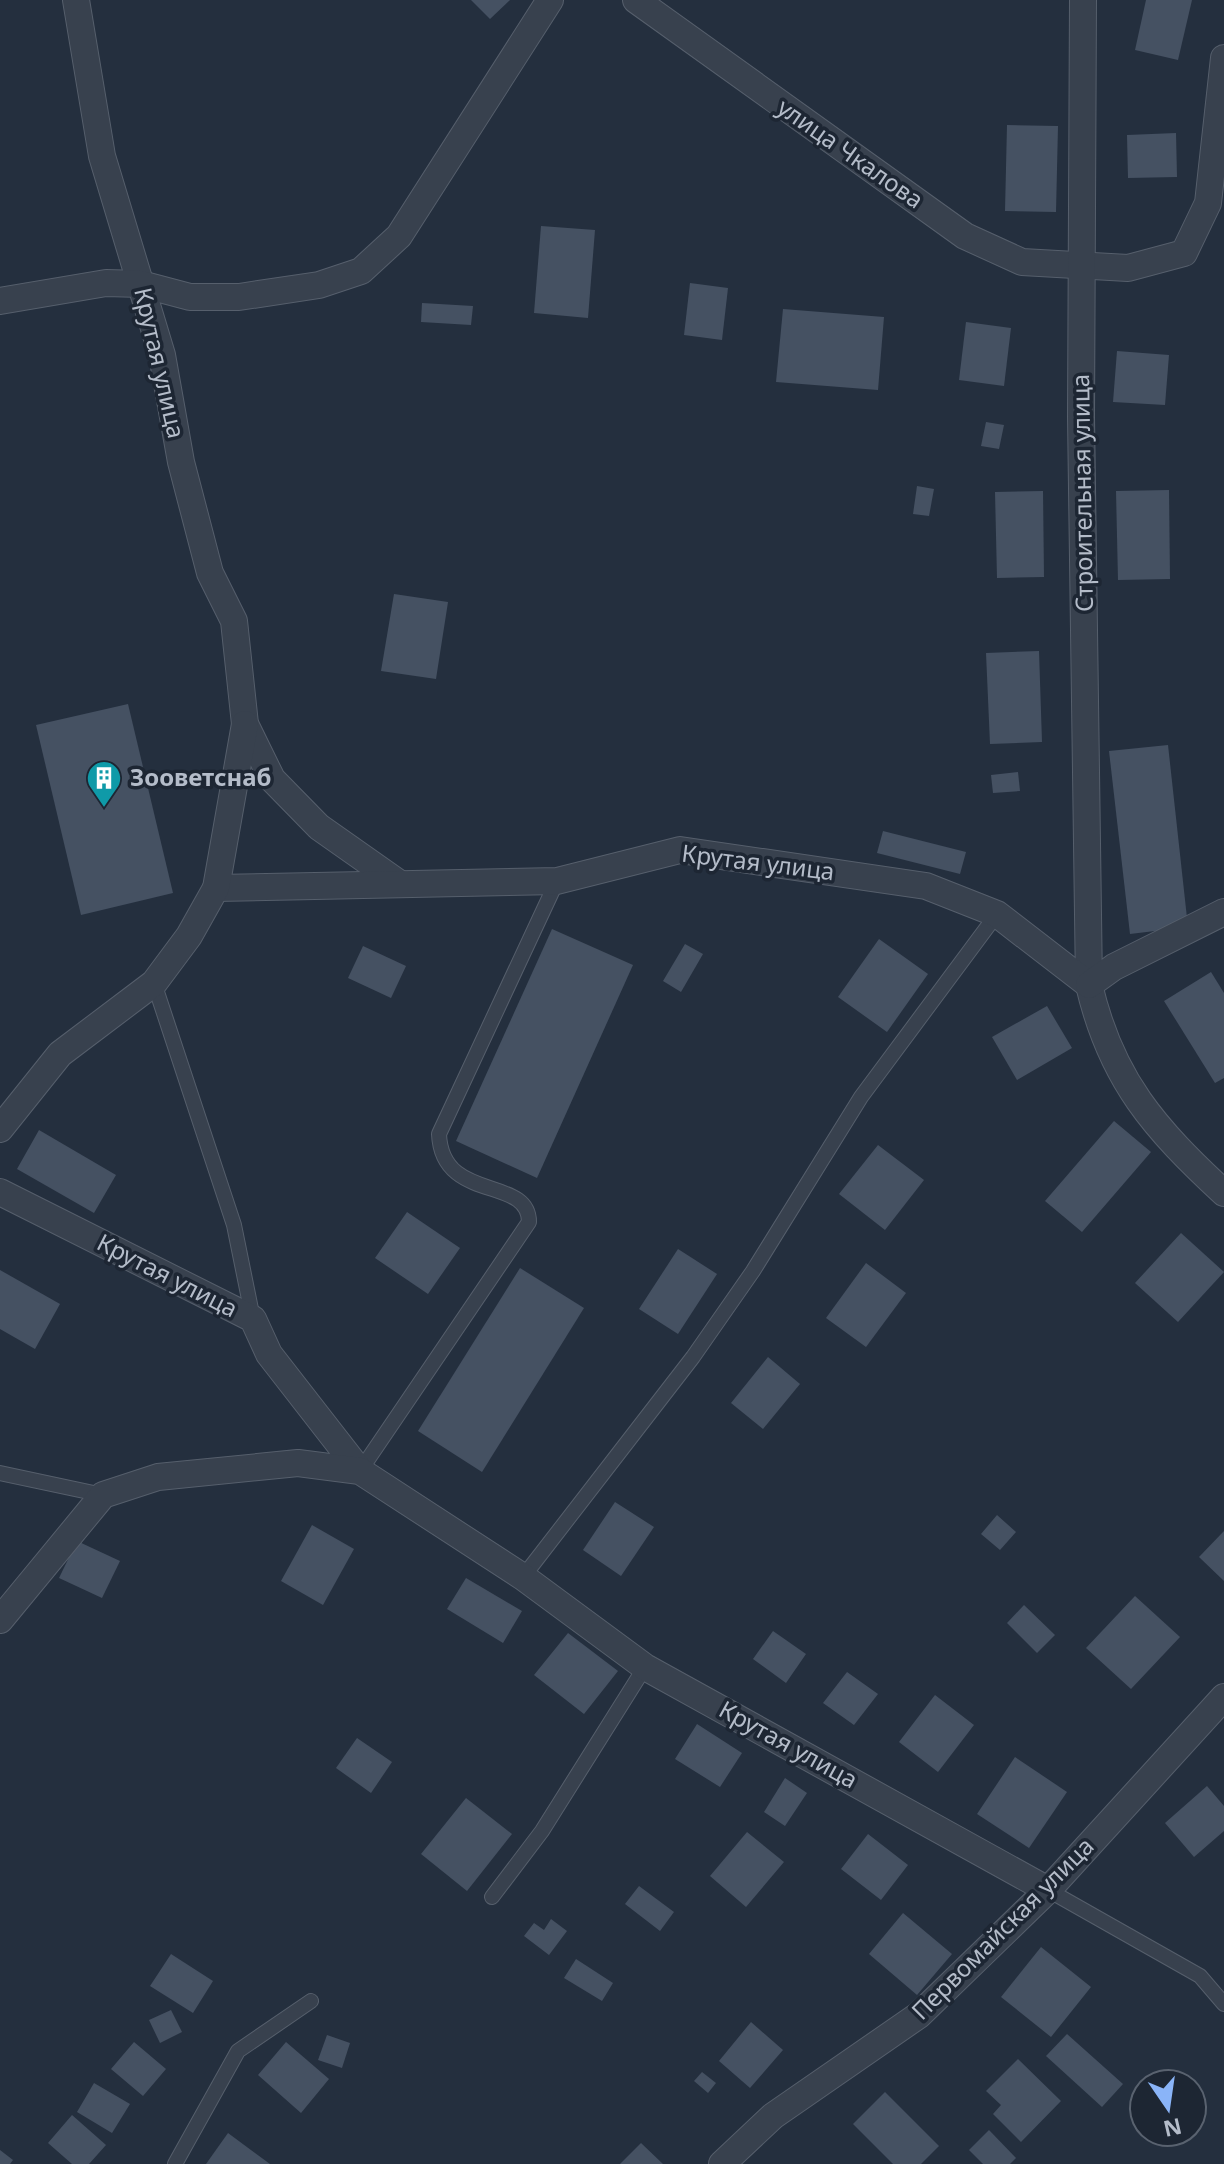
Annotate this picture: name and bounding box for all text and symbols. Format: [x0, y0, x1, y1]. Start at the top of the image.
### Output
street label: улица Чкалова [771, 90, 930, 215]
street label: Крутая улица [127, 284, 194, 441]
street label: Строительная улица [1063, 374, 1100, 612]
building icon: Зооветснаб [85, 759, 123, 809]
place label: Зооветснаб [130, 760, 272, 793]
street label: Крутая улица [680, 836, 836, 887]
street label: Крутая улица [92, 1225, 244, 1324]
street label: Крутая улица [713, 1692, 864, 1795]
street label: Первомайская улица [903, 1829, 1100, 2026]
north arrow [1128, 2068, 1208, 2148]
text: N [1161, 2112, 1185, 2145]

